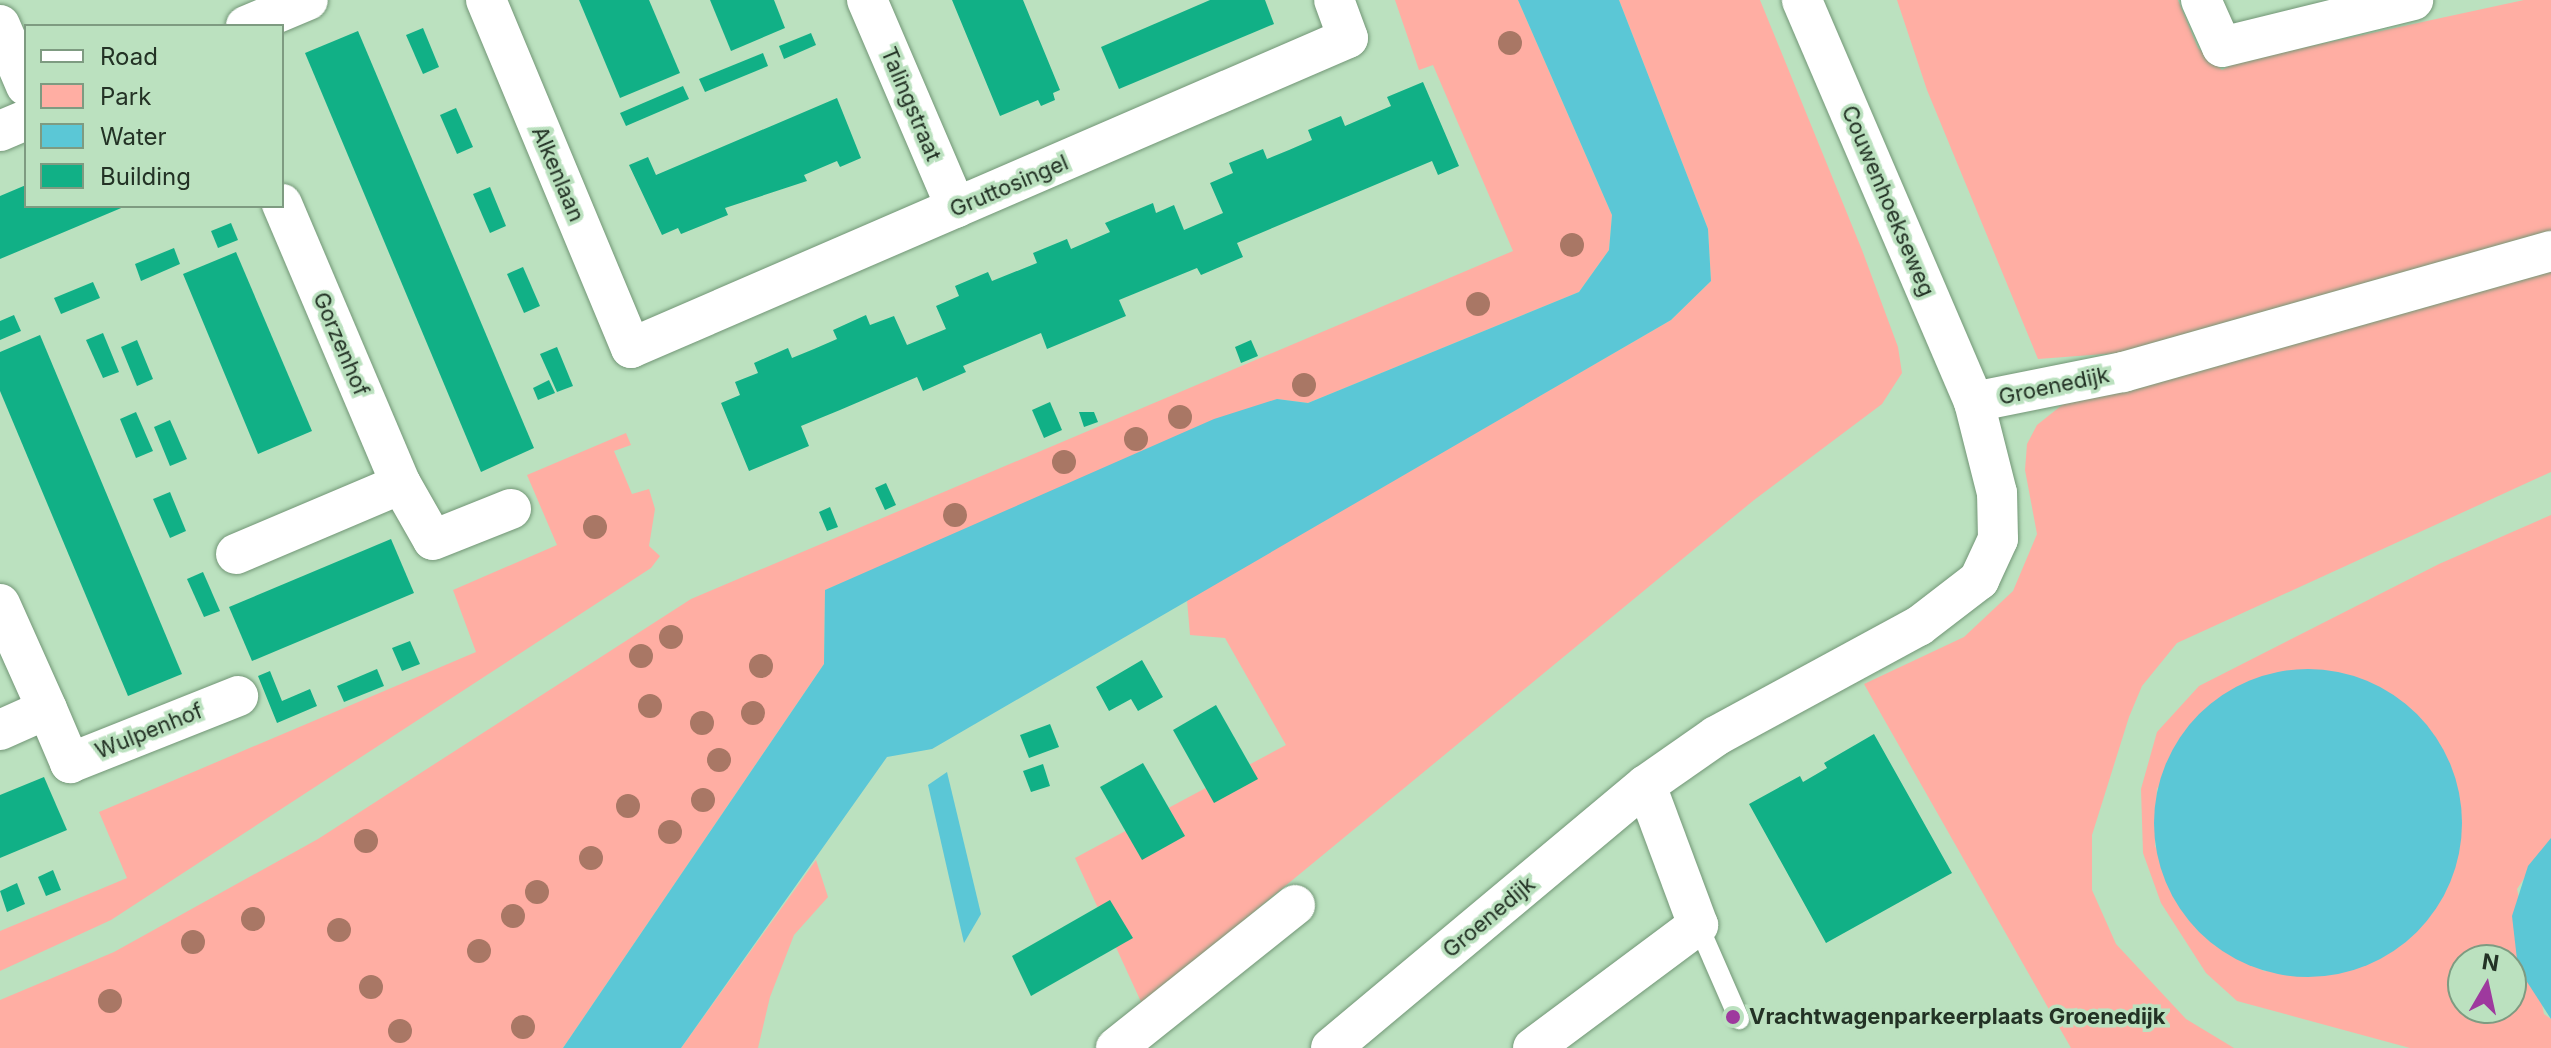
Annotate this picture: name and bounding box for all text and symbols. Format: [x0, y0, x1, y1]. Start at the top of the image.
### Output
legend [24, 24, 284, 208]
text: Road [100, 42, 158, 71]
street label: Talingstraat [875, 43, 947, 165]
text: Park [100, 82, 151, 111]
street label: Couwenhoekseweg [1836, 102, 1940, 300]
text: Water [100, 122, 167, 151]
street label: Alkenlaan [526, 122, 590, 226]
street label: Gruttosingel [946, 149, 1072, 223]
text: Building [100, 162, 191, 191]
street label: Gorzenhof [307, 288, 375, 400]
street label: Groenedijk [1996, 361, 2112, 411]
street label: Wulpenhof [91, 697, 207, 765]
street label: Groenedijk [1437, 871, 1541, 963]
north arrow [2447, 944, 2527, 1024]
text: N [2480, 948, 2501, 976]
place label: Vrachtwagenparkeerplaats Groenedijk [1749, 1004, 2166, 1030]
marker: Vrachtwagenparkeerplaats Groenedijk [1724, 1008, 1742, 1026]

